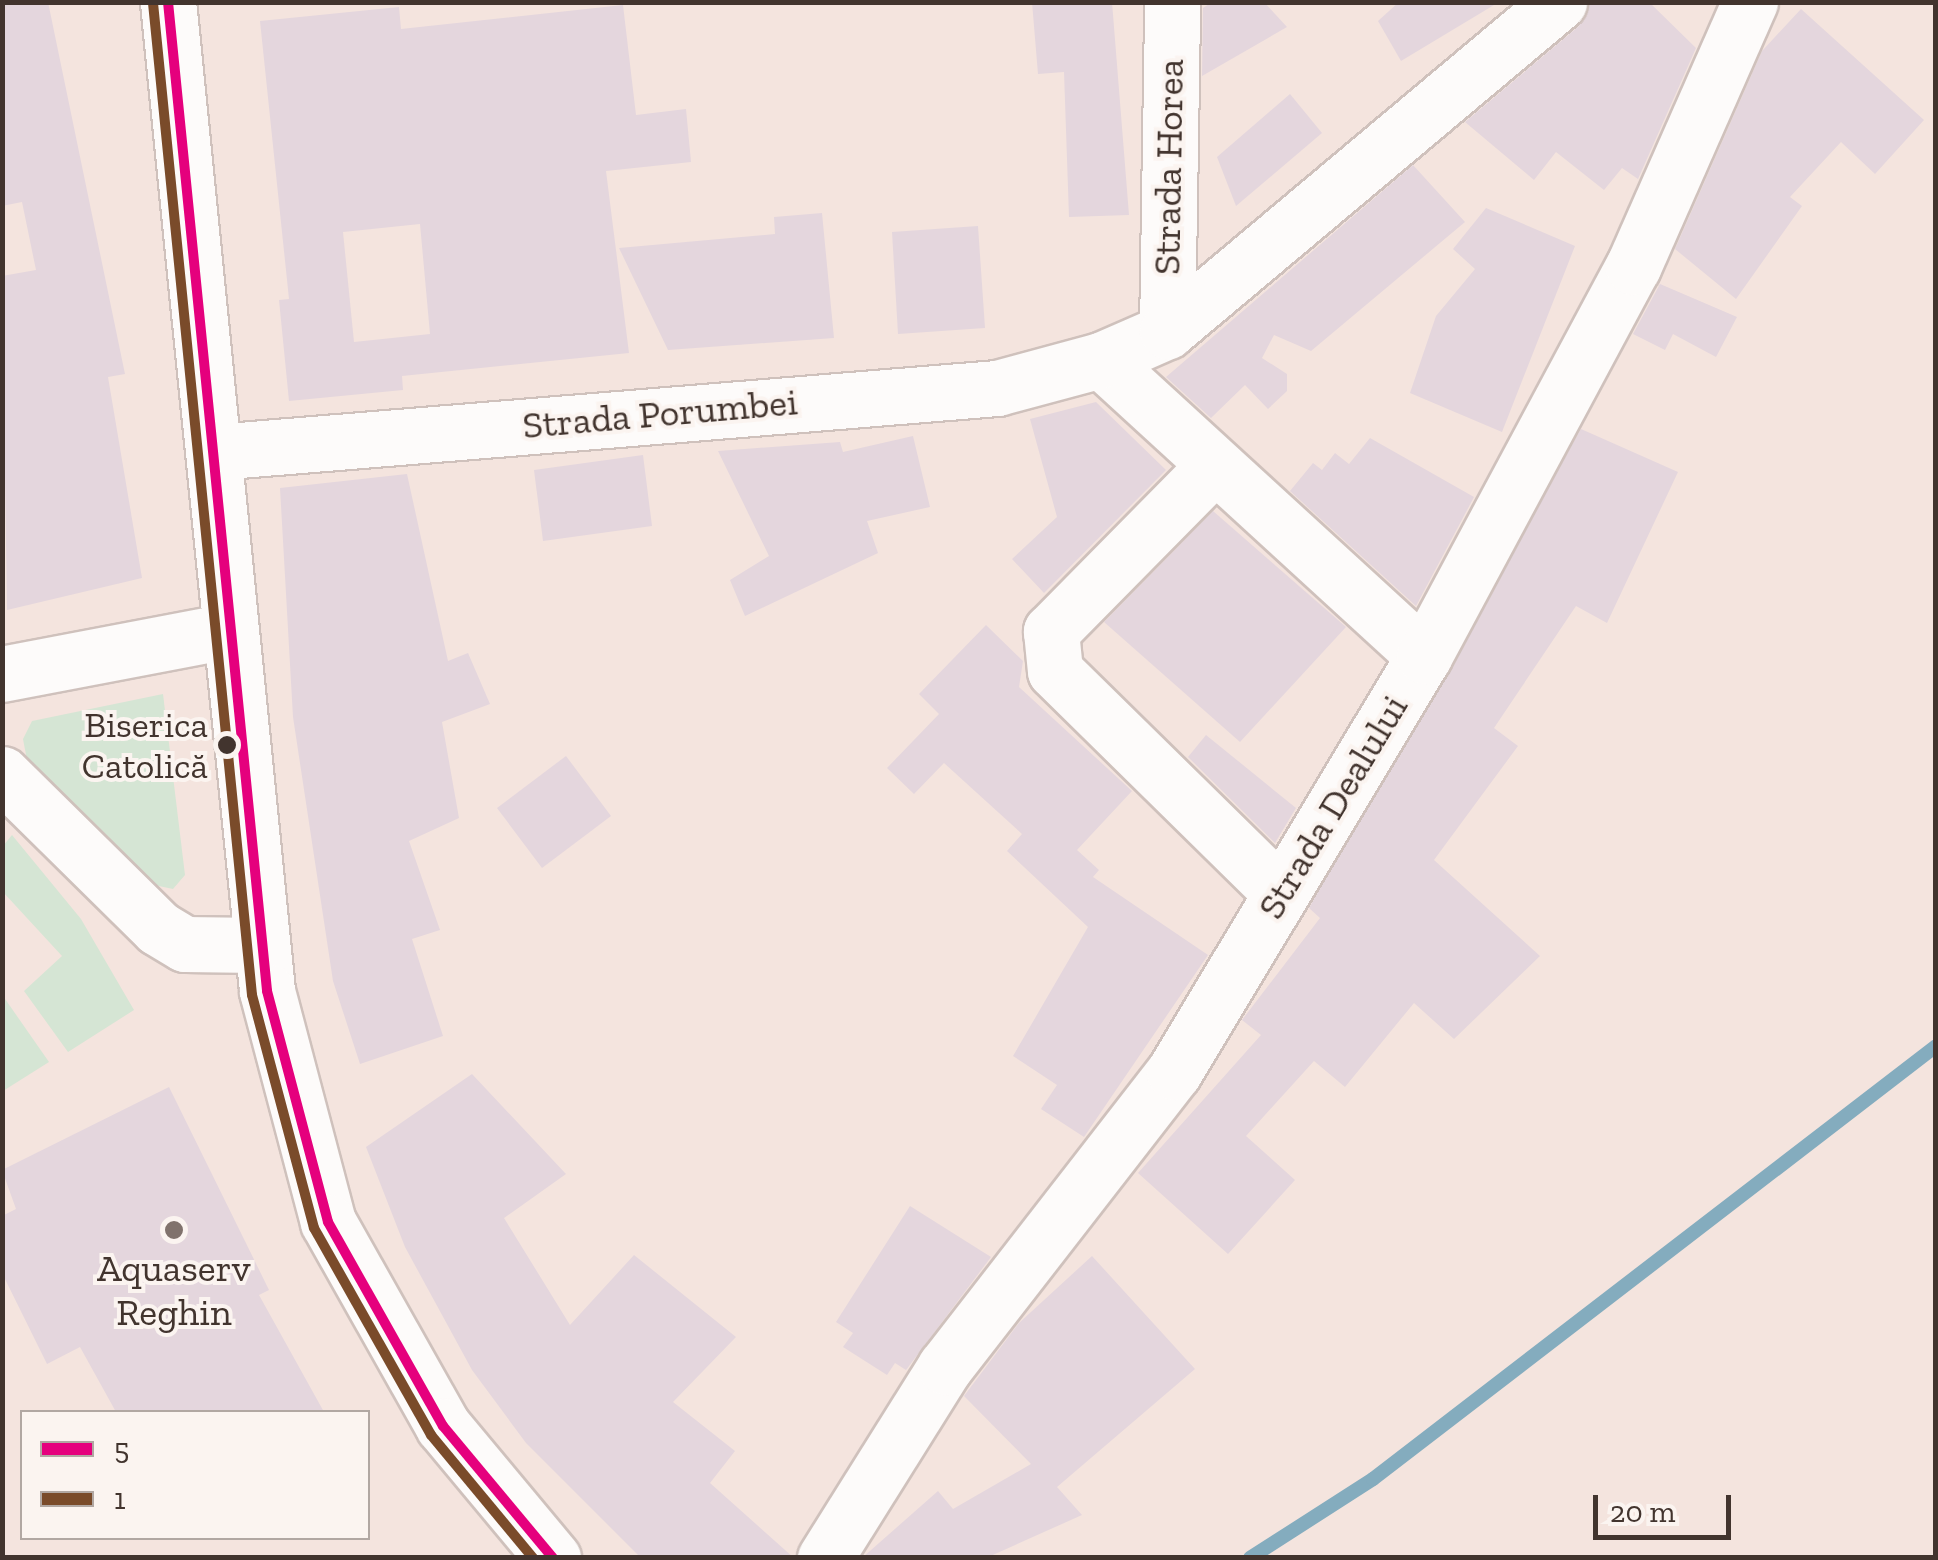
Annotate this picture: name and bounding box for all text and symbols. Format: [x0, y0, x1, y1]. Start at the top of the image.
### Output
street label: Strada Horea [1144, 59, 1194, 275]
street label: Strada Porumbei [521, 379, 799, 449]
street label: Strada Dealului [1248, 687, 1418, 927]
place label: Biserica Catolică [82, 702, 208, 787]
marker: Biserica Catolică [217, 735, 237, 755]
marker: Aquaserv Reghin [163, 1219, 185, 1241]
place label: Aquaserv Reghin [97, 1246, 251, 1336]
legend [20, 1410, 370, 1540]
text: 5 [114, 1431, 129, 1467]
scale bar [1598, 1475, 1736, 1537]
text: 1 [114, 1481, 126, 1517]
text: 20 m [1610, 1494, 1675, 1530]

